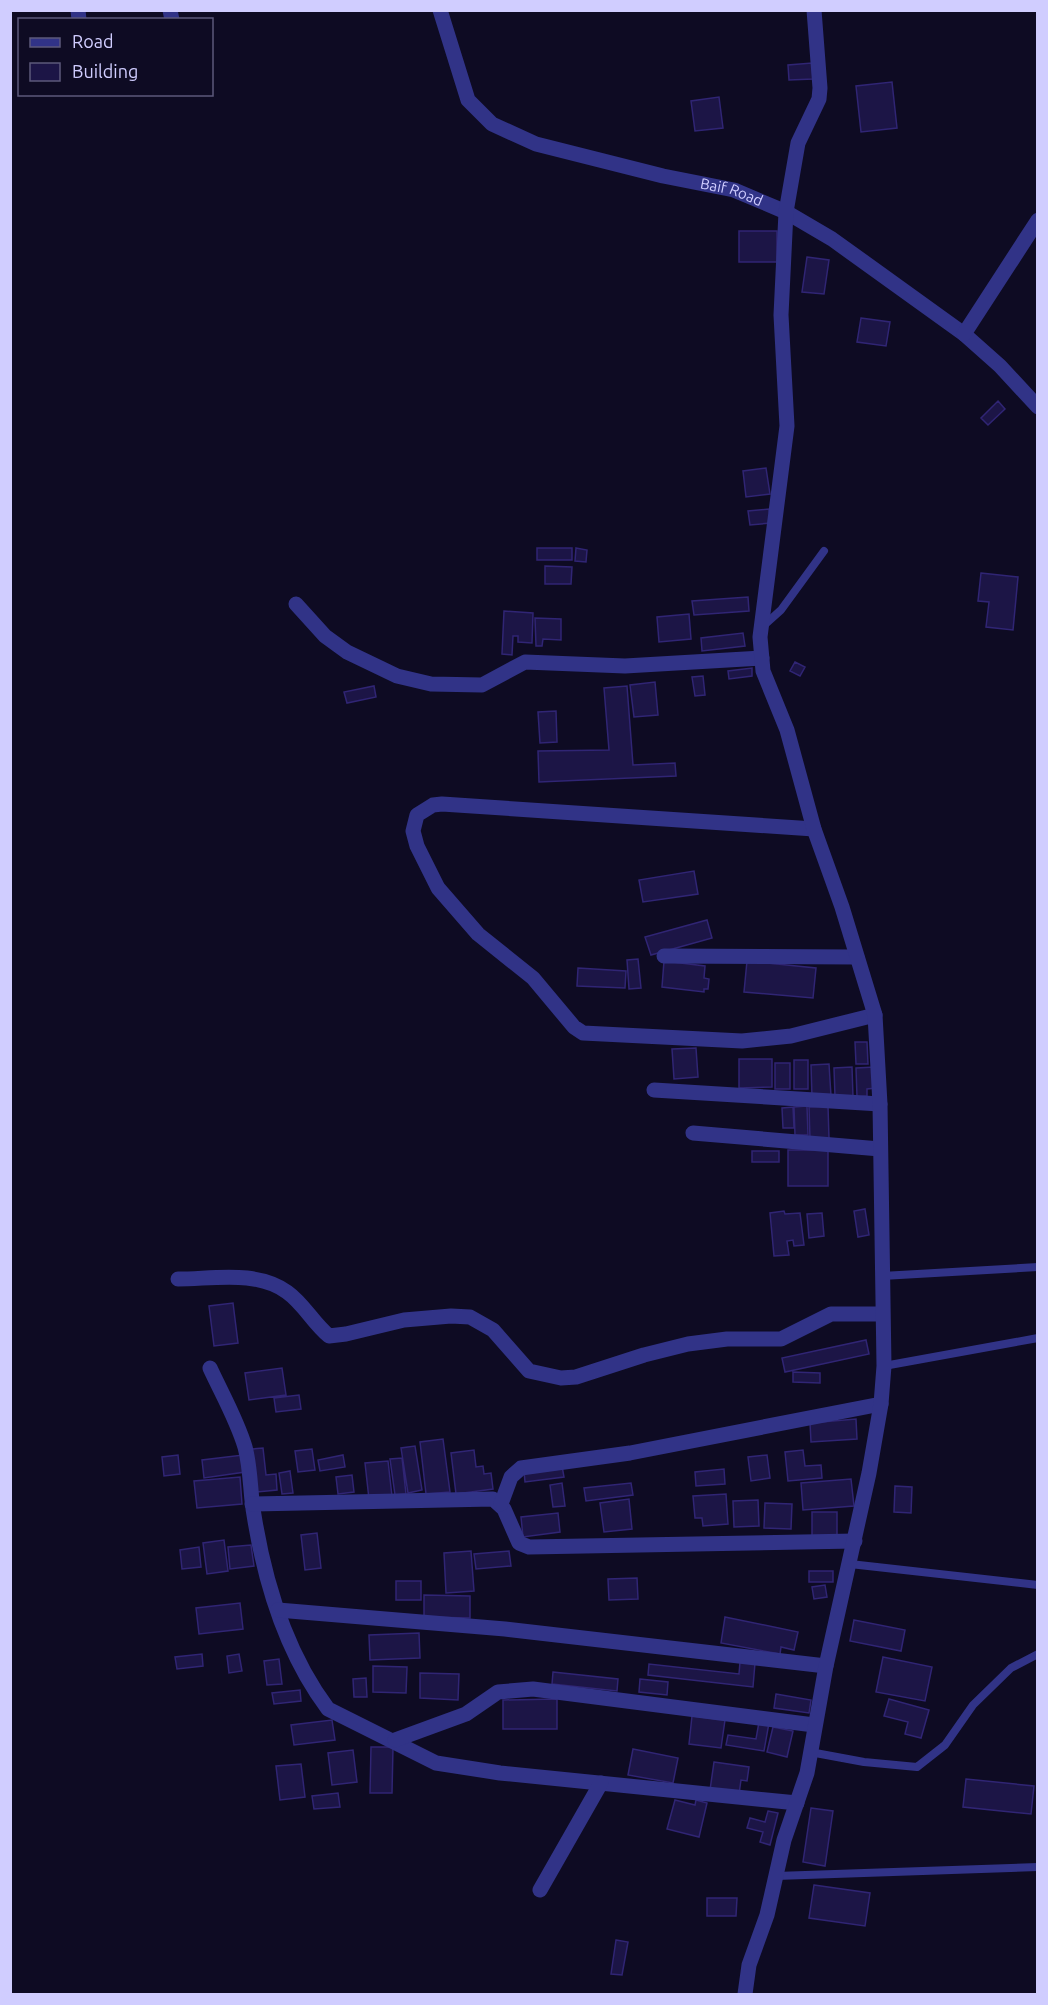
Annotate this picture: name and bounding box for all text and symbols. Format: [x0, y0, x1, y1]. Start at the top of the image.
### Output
legend [18, 18, 213, 96]
text: Road [72, 31, 114, 51]
text: Building [72, 61, 138, 81]
street label: Baif Road [699, 175, 766, 209]

